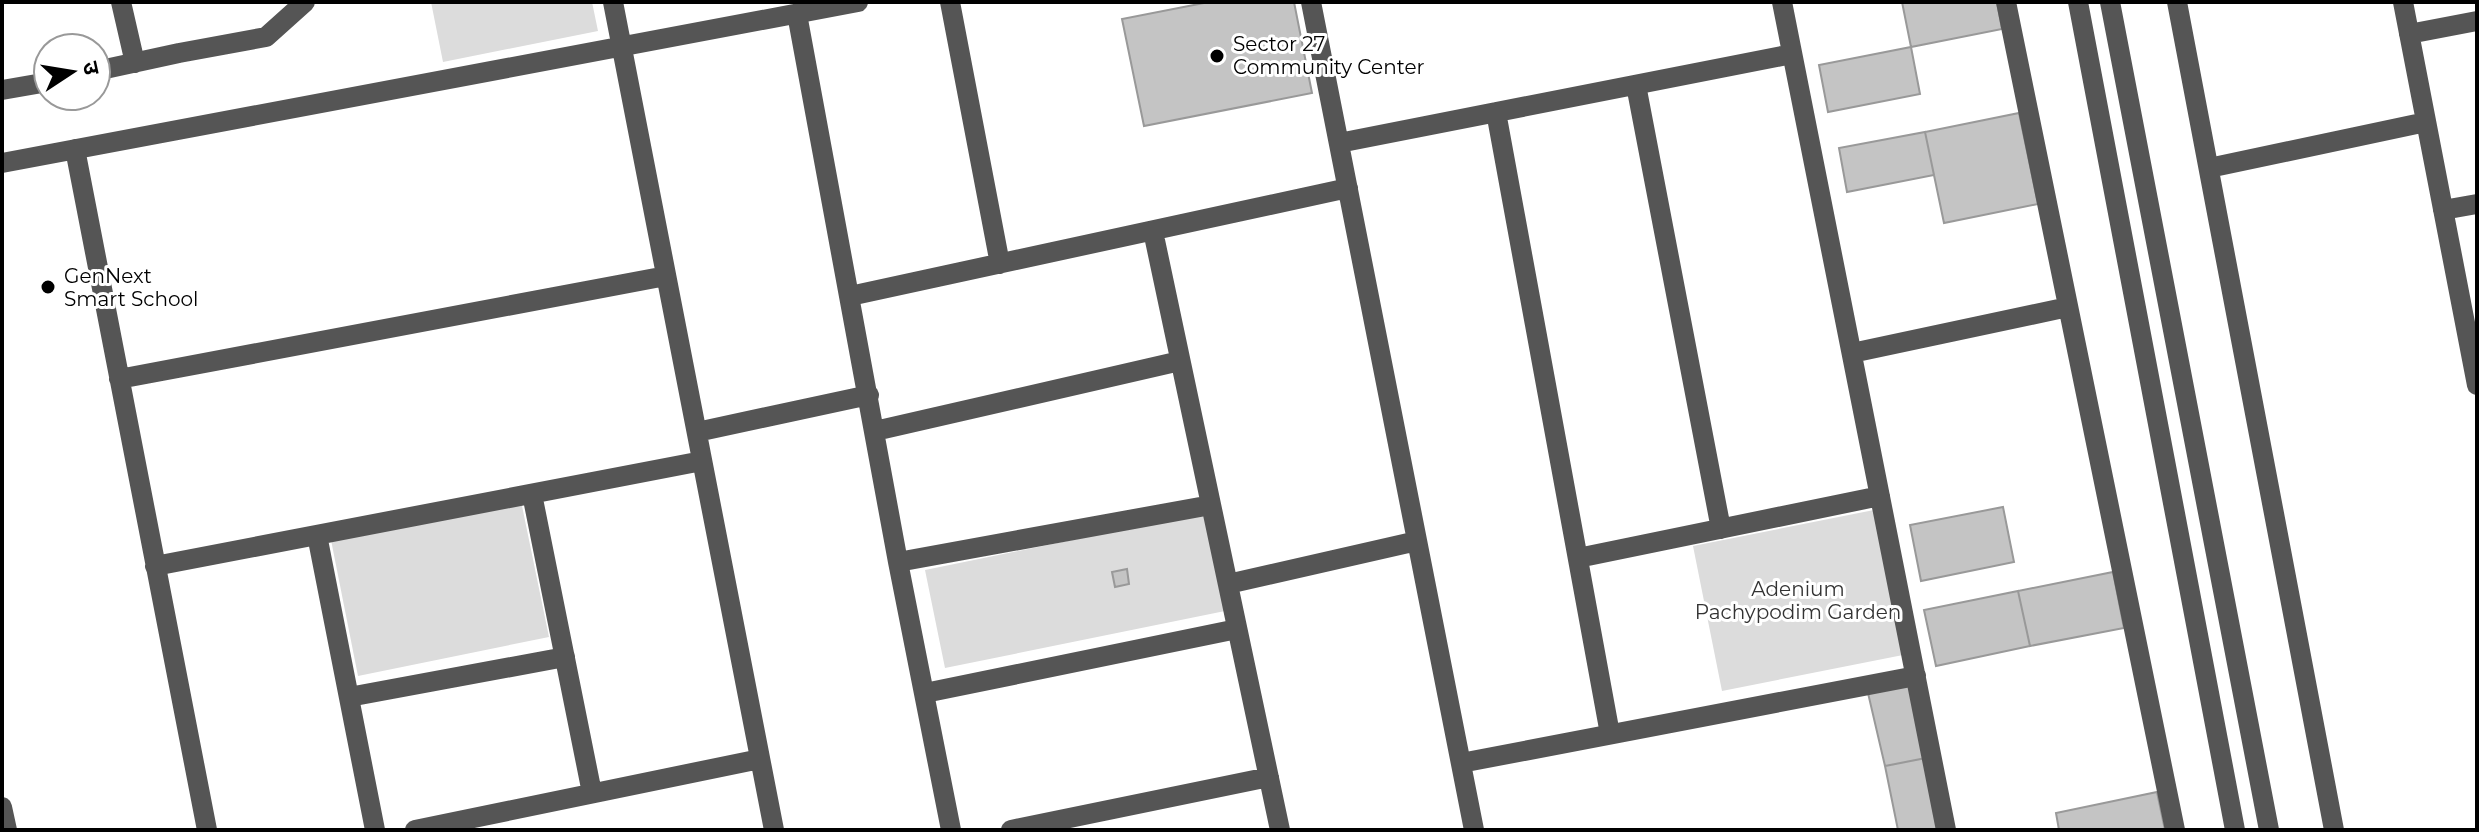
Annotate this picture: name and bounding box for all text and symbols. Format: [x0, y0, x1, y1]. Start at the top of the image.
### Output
north arrow [32, 32, 112, 112]
place label: Sector 27 Community Center [1233, 32, 1425, 79]
marker: Sector 27 Community Center [1208, 47, 1226, 65]
text: उ [77, 59, 106, 78]
place label: GenNext Smart School [64, 264, 198, 311]
marker: GenNext Smart School [39, 278, 57, 296]
park label: Adenium Pachypodim Garden [1695, 577, 1901, 624]

